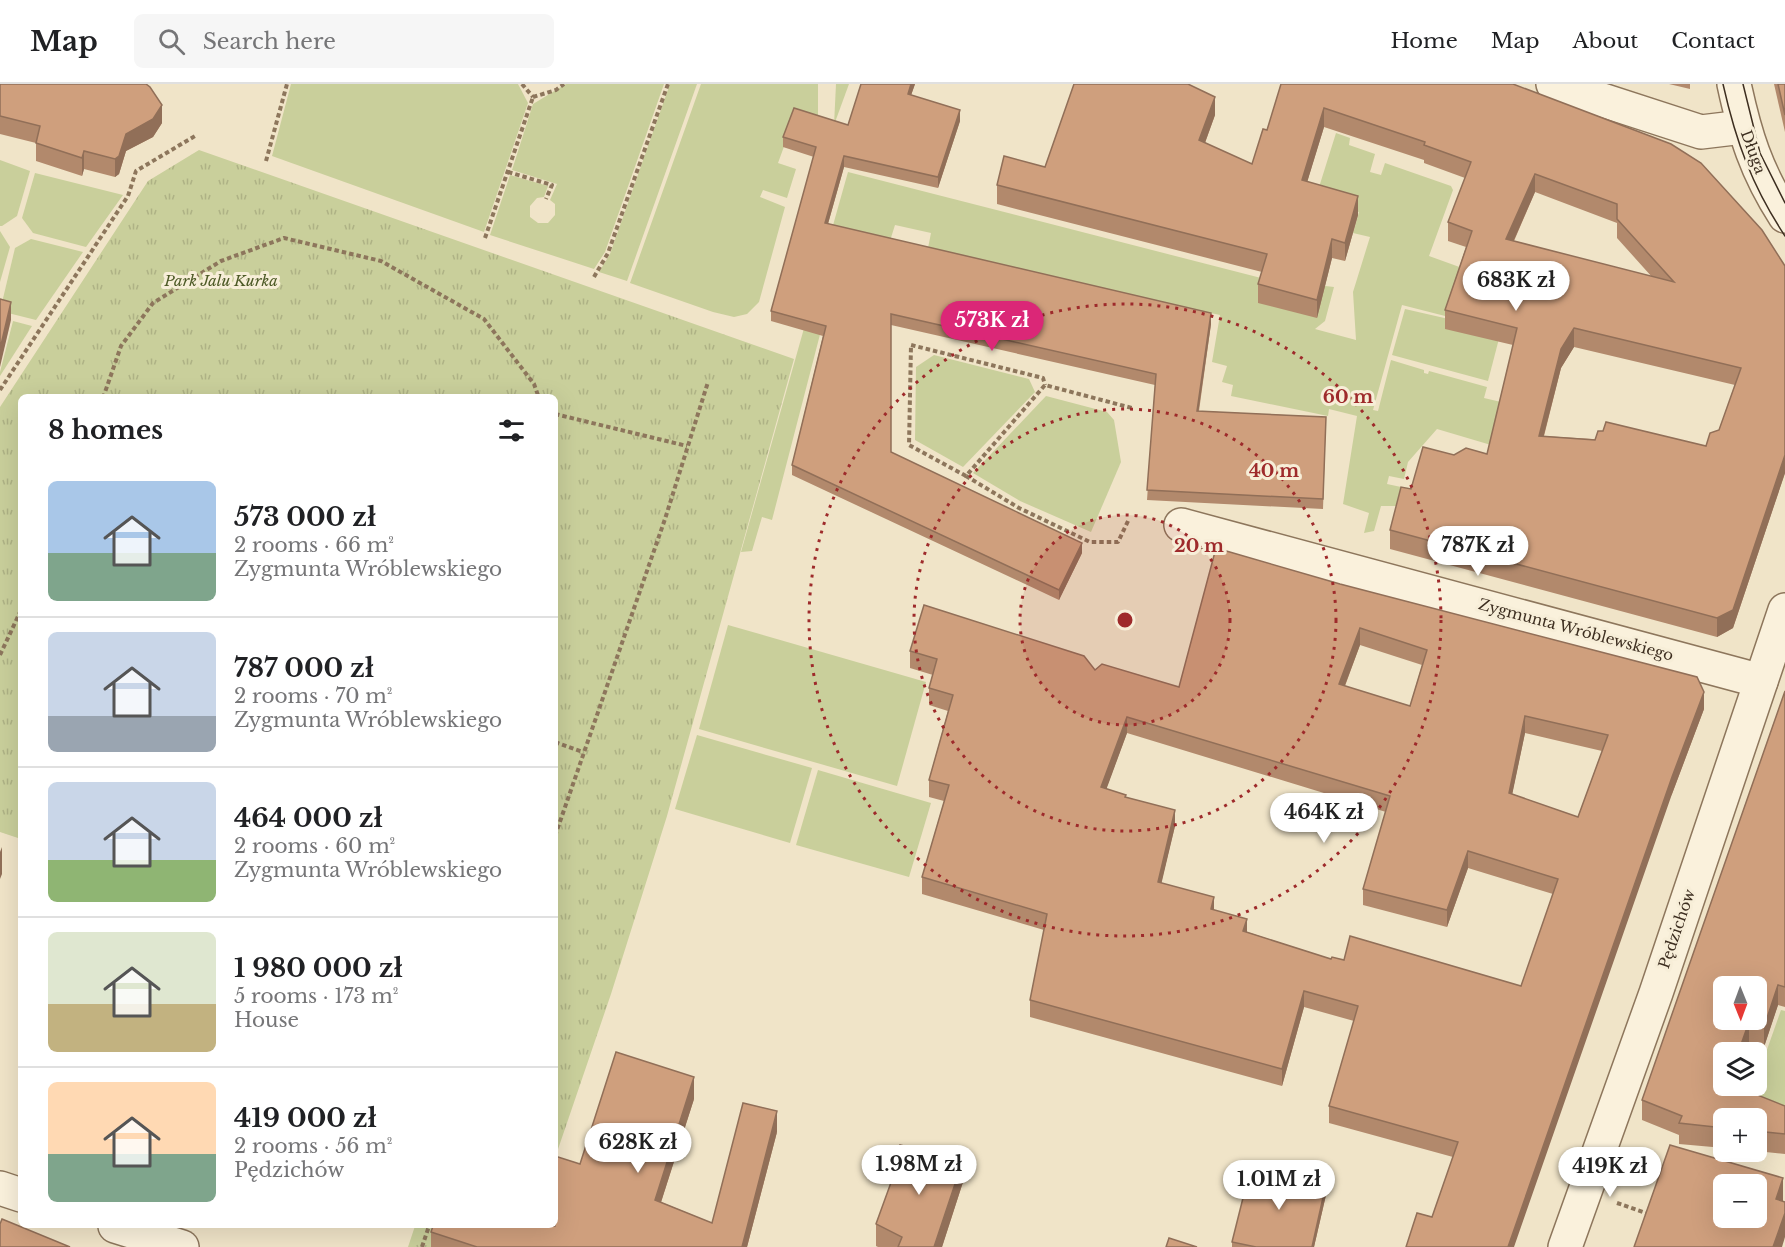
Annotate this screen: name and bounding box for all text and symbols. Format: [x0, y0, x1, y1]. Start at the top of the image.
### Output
search box [134, 14, 554, 68]
text: Map [30, 24, 98, 59]
icon: search [155, 25, 188, 58]
text: Search here [203, 28, 336, 55]
text: Home [1391, 28, 1458, 54]
text: Map [1491, 28, 1539, 54]
text: About [1572, 28, 1638, 54]
text: Contact [1671, 28, 1755, 54]
street label: Długa [1737, 127, 1770, 177]
pin: 683K zł [1461, 261, 1571, 312]
text: 683K zł [1477, 268, 1555, 292]
park label: Park Jalu Kurka [163, 271, 278, 290]
pin: 573K zł [937, 301, 1047, 352]
text: 573K zł [955, 308, 1029, 332]
text: 60 m [1323, 386, 1373, 408]
text: 8 homes [48, 414, 163, 446]
icon: filters [495, 414, 528, 447]
text: 40 m [1249, 460, 1299, 482]
text: 573 000 zł [234, 501, 376, 533]
icon: home [96, 505, 168, 577]
pin: 787K zł [1423, 526, 1533, 577]
text: 2 rooms · 66 m² [234, 533, 394, 557]
text: 787K zł [1441, 533, 1515, 557]
text: 20 m [1174, 535, 1224, 557]
text: Zygmunta Wróblewskiego [234, 557, 502, 581]
street label: Zygmunta Wróblewskiego [1477, 594, 1676, 665]
centre of rings [1115, 610, 1135, 630]
text: 787 000 zł [234, 652, 374, 684]
icon: home [96, 656, 168, 728]
text: 2 rooms · 70 m² [234, 684, 392, 708]
text: Zygmunta Wróblewskiego [234, 708, 502, 732]
pin: 464K zł [1269, 793, 1379, 844]
text: 464K zł [1284, 800, 1364, 824]
text: 464 000 zł [234, 802, 383, 834]
icon: home [96, 806, 168, 878]
text: 2 rooms · 60 m² [234, 834, 395, 858]
text: Zygmunta Wróblewskiego [234, 858, 502, 882]
street label: Pędzichów [1654, 886, 1699, 971]
text: 1 980 000 zł [234, 952, 403, 984]
icon: home [96, 956, 168, 1028]
north arrow [1713, 976, 1767, 1030]
map controls [1713, 976, 1767, 1228]
text: 5 rooms · 173 m² [234, 984, 398, 1008]
text: House [234, 1008, 299, 1032]
button: layers [1713, 1042, 1767, 1096]
text: 419 000 zł [234, 1102, 377, 1134]
icon: home [96, 1106, 168, 1178]
button: + [1713, 1108, 1767, 1162]
pin: 628K zł [583, 1123, 693, 1174]
text: 628K zł [599, 1130, 678, 1154]
text: 2 rooms · 56 m² [234, 1134, 392, 1158]
pin: 1.98M zł [857, 1145, 981, 1196]
pin: 419K zł [1555, 1147, 1665, 1198]
text: 1.98M zł [876, 1152, 962, 1176]
text: 419K zł [1572, 1154, 1648, 1178]
text: Pędzichów [234, 1158, 344, 1182]
pin: 1.01M zł [1217, 1160, 1341, 1211]
text: 1.01M zł [1237, 1167, 1321, 1191]
button: − [1713, 1174, 1767, 1228]

